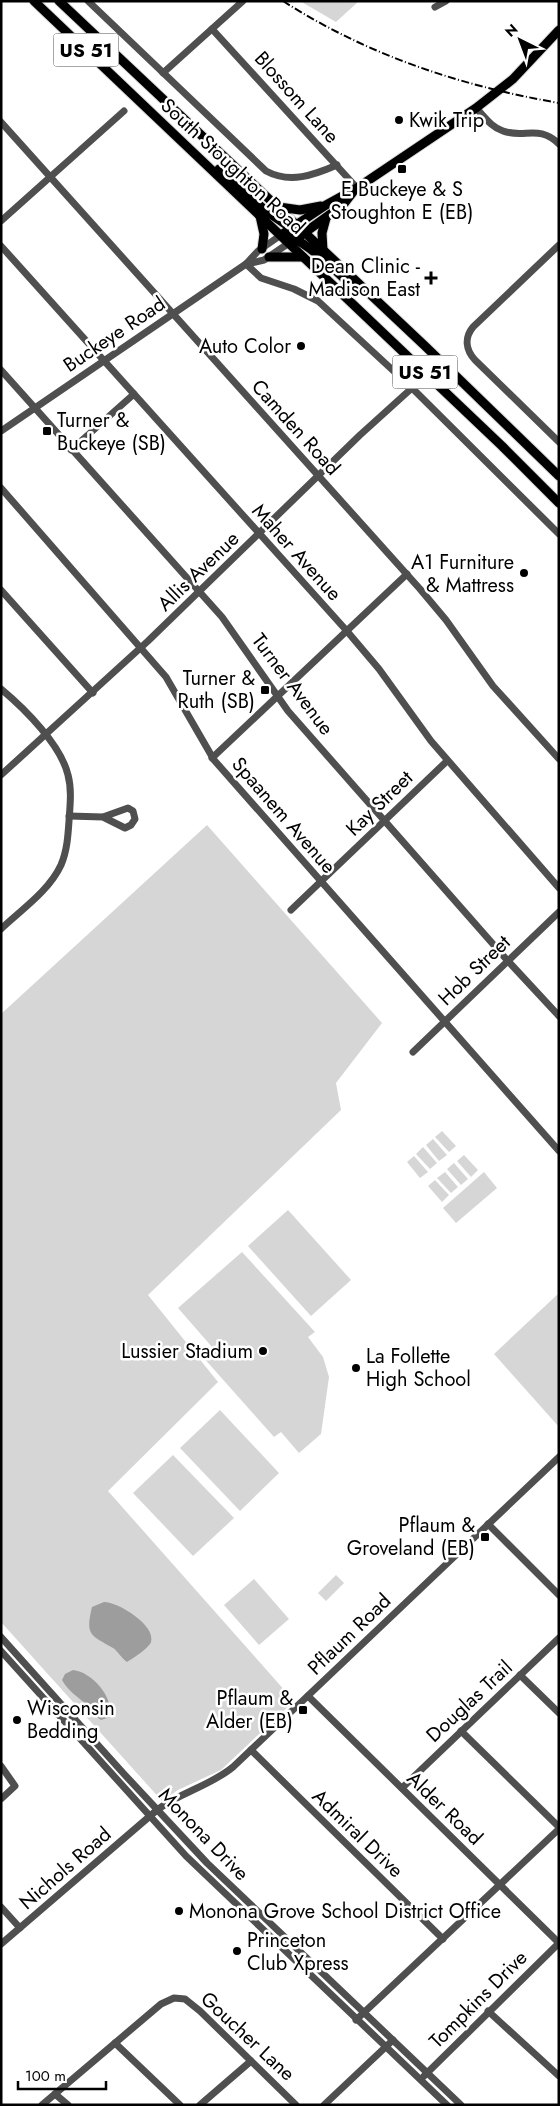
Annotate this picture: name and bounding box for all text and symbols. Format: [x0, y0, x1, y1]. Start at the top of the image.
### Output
north arrow [495, 15, 545, 65]
text: N [500, 19, 522, 41]
road number: US 51 [54, 34, 118, 66]
street label: Blossom Lane [247, 45, 346, 150]
street label: South Stoughton Road [154, 92, 311, 241]
place label: Kwik Trip [409, 106, 484, 135]
marker: Kwik Trip [393, 114, 405, 126]
marker: E Buckeye & S Stoughton E (EB) [396, 163, 408, 175]
place label: E Buckeye & S Stoughton E (EB) [331, 175, 473, 227]
place label: Dean Clinic - Madison East [309, 252, 421, 304]
marker: Dean Clinic - Madison East [424, 271, 438, 285]
street label: Buckeye Road [57, 289, 171, 379]
place label: Auto Color [199, 332, 291, 361]
marker: Auto Color [295, 340, 307, 352]
road number: US 51 [392, 356, 458, 388]
street label: Camden Road [245, 373, 347, 482]
place label: Turner & Buckeye (SB) [57, 406, 166, 458]
marker: Turner & Buckeye (SB) [41, 425, 53, 437]
street label: Maher Avenue [245, 497, 348, 607]
street label: Allis Avenue [151, 525, 246, 618]
place label: A1 Furniture & Mattress [411, 548, 514, 600]
marker: A1 Furniture & Mattress [518, 567, 530, 579]
street label: Turner Avenue [245, 627, 341, 741]
place label: Turner & Ruth (SB) [177, 664, 255, 716]
marker: Turner & Ruth (SB) [259, 684, 271, 696]
street label: Spaanem Avenue [225, 751, 343, 880]
street label: Kay Street [339, 764, 420, 843]
street label: Hob Street [432, 928, 517, 1012]
place label: Lussier Stadium [121, 1337, 253, 1366]
place label: La Follette High School [366, 1342, 471, 1394]
marker: Lussier Stadium [257, 1345, 269, 1357]
marker: La Follette High School [350, 1362, 362, 1374]
place label: Pflaum & Groveland (EB) [347, 1511, 475, 1563]
marker: Pflaum & Groveland (EB) [479, 1531, 491, 1543]
street label: Pflaum Road [301, 1587, 398, 1682]
street label: Douglas Trail [420, 1654, 519, 1749]
place label: Pflaum & Alder (EB) [206, 1684, 293, 1736]
place label: Wisconsin Bedding [27, 1694, 115, 1746]
marker: Pflaum & Alder (EB) [297, 1704, 309, 1716]
marker: Wisconsin Bedding [11, 1714, 23, 1726]
street label: Alder Road [400, 1765, 489, 1852]
street label: Monona Drive [152, 1781, 255, 1887]
street label: Admiral Drive [306, 1782, 410, 1884]
street label: Nichols Road [13, 1820, 118, 1917]
place label: Monona Grove School District Office [189, 1897, 501, 1926]
marker: Monona Grove School District Office [173, 1905, 185, 1917]
place label: Princeton Club Xpress [247, 1926, 349, 1978]
street label: Tompkins Drive [423, 1944, 534, 2055]
marker: Princeton Club Xpress [231, 1945, 243, 1957]
street label: Goucher Lane [194, 1985, 301, 2088]
scale bar [18, 2058, 105, 2090]
text: 100 m [25, 2065, 66, 2087]

